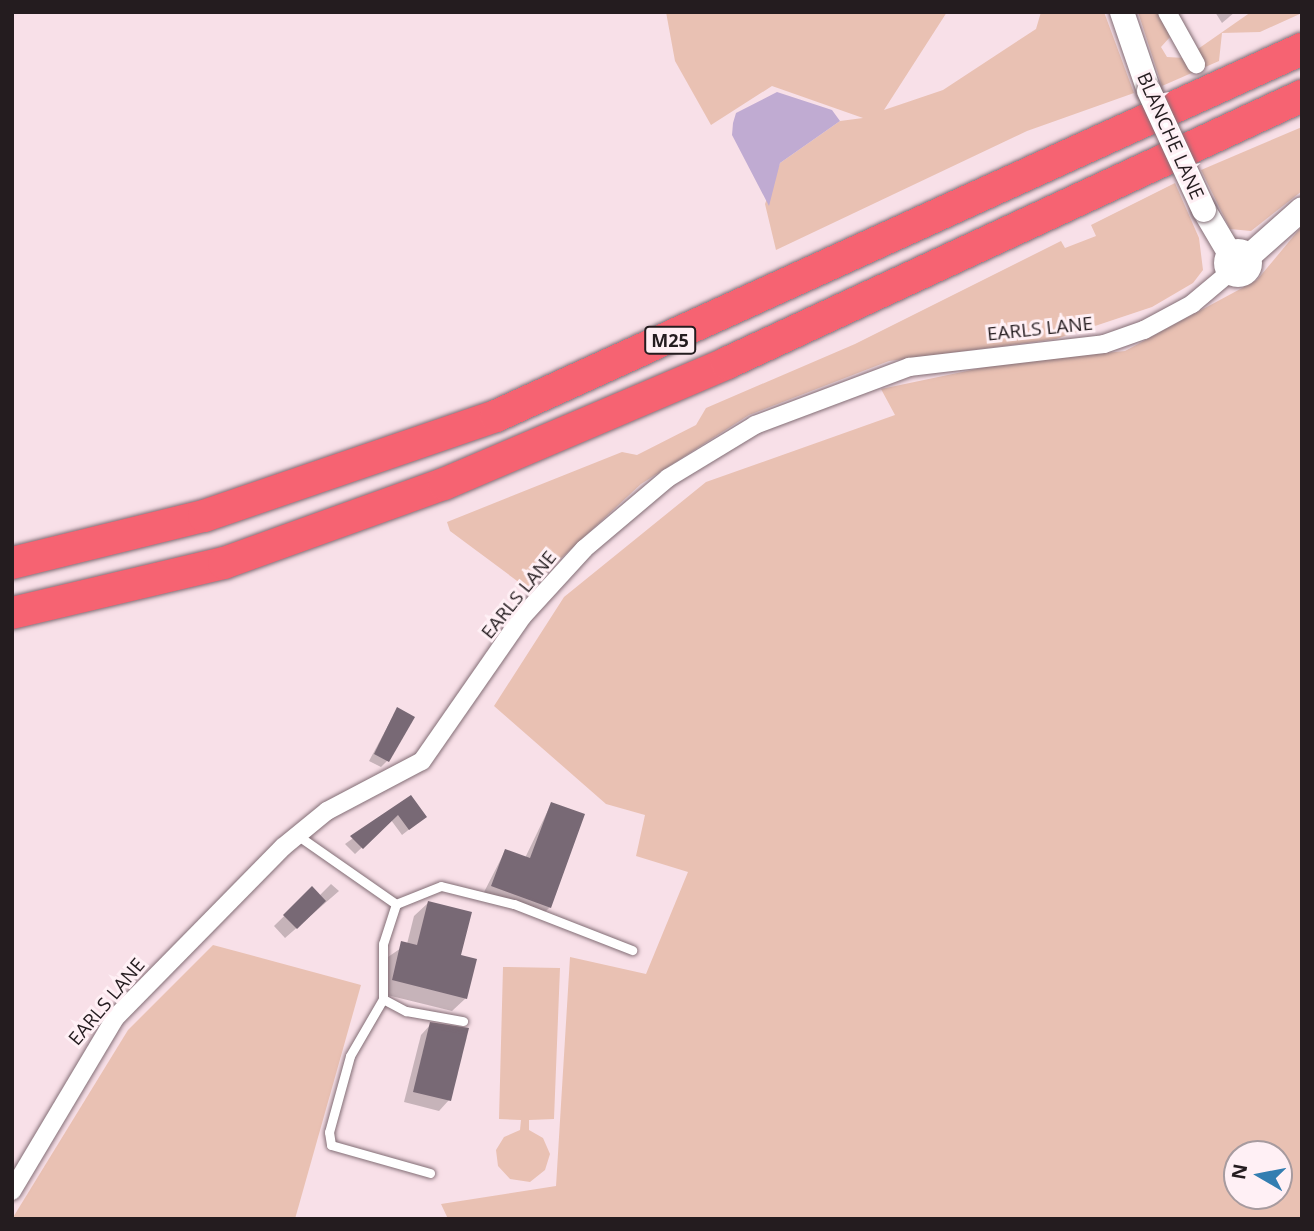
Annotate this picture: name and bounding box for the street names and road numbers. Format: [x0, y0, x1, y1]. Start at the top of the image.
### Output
street label: BLANCHE LANE [1132, 69, 1208, 203]
street label: EARLS LANE [986, 312, 1094, 346]
road number: M25 [644, 326, 696, 354]
street label: EARLS LANE [477, 546, 561, 644]
street label: EARLS LANE [64, 954, 150, 1050]

